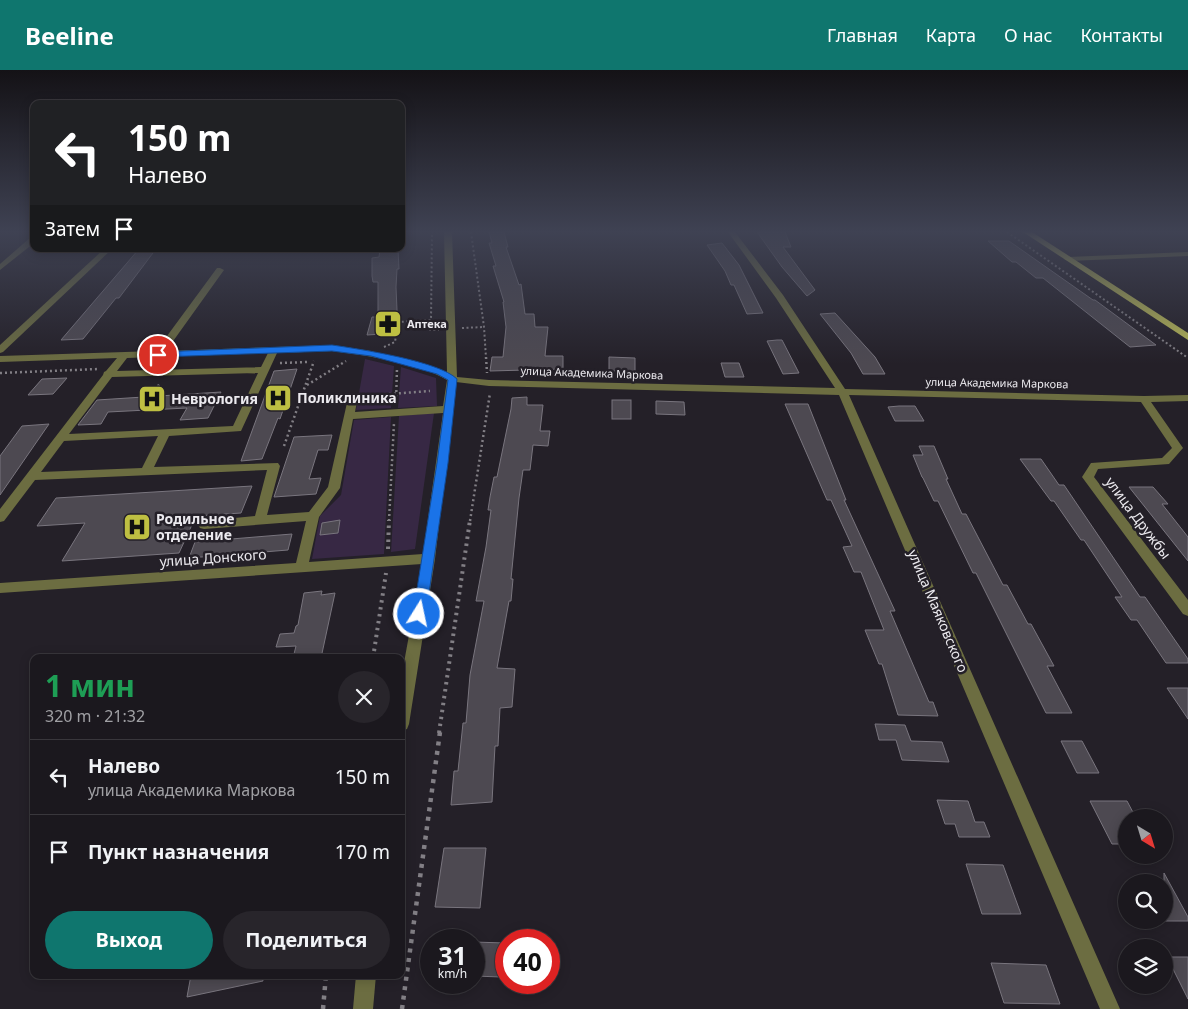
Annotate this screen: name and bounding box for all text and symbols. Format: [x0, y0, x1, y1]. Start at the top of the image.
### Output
text: Beeline [25, 19, 114, 52]
text: Главная [827, 23, 898, 47]
text: Карта [926, 23, 976, 47]
text: О нас [1004, 23, 1052, 47]
text: Контакты [1080, 23, 1163, 47]
text: 150 m [128, 114, 231, 161]
icon: left [45, 120, 110, 185]
text: Налево [128, 159, 207, 189]
icon: arrive [110, 215, 138, 243]
text: Затем [45, 216, 100, 242]
pharmacy icon: Аптека [373, 309, 403, 339]
place label: Аптека [407, 316, 447, 331]
pin [137, 334, 179, 376]
icon: arrive [144, 341, 172, 369]
street label: улица Академика Маркова [520, 363, 664, 382]
street label: улица Академика Маркова [926, 374, 1068, 391]
hospital icon: Поликлиника [263, 383, 293, 413]
hospital icon: Неврология [137, 384, 167, 414]
place label: Поликлиника [297, 388, 397, 407]
place label: Неврология [171, 389, 258, 408]
street label: улица Дружбы [1101, 473, 1176, 563]
place label: Родильное отделение [156, 509, 235, 544]
hospital icon: Родильное отделение [122, 512, 152, 542]
street label: улица Донского [159, 544, 267, 571]
street label: улица Маяковского [904, 546, 973, 675]
position arrow [392, 587, 444, 639]
text: 1 мин [45, 665, 135, 706]
button: close [338, 671, 390, 723]
text: 320 m · 21:32 [45, 705, 145, 727]
text: Налево [88, 753, 160, 779]
icon: left [45, 763, 73, 791]
text: 150 m [335, 764, 390, 790]
text: улица Академика Маркова [88, 779, 296, 801]
north arrow [1118, 809, 1172, 864]
map controls [1118, 809, 1173, 994]
icon: arrive [45, 838, 73, 866]
text: Пункт назначения [88, 839, 269, 865]
text: 170 m [335, 839, 390, 865]
button: search [1118, 874, 1173, 929]
button: Выход [45, 911, 213, 969]
button: Поделиться [223, 911, 390, 969]
speed limit sign: 40 [495, 929, 560, 994]
text: 31 [438, 938, 467, 972]
button: layers [1118, 939, 1173, 994]
text: km/h [438, 965, 467, 982]

